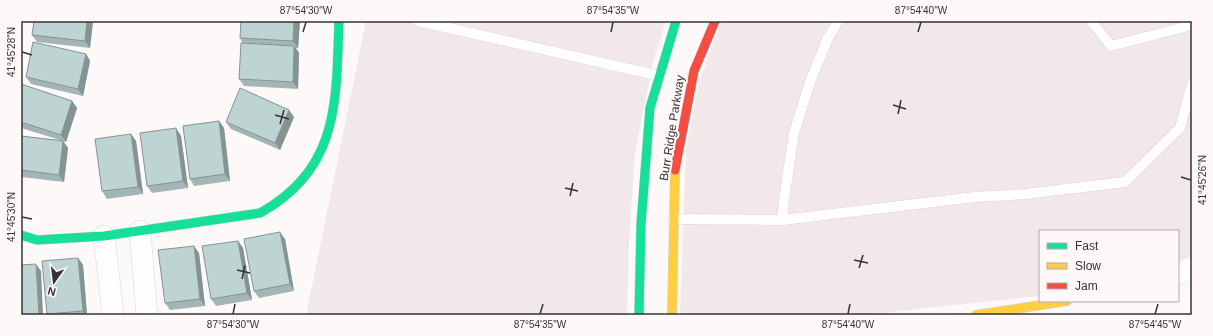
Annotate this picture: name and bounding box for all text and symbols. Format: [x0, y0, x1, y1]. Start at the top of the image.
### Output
text: 87°54'30"W [280, 5, 333, 16]
text: 87°54'35"W [587, 5, 640, 16]
text: 87°54'40"W [895, 5, 948, 16]
text: 41°45'28"N [6, 27, 17, 77]
street label: Burr Ridge Parkway [657, 74, 687, 182]
text: 41°45'26"N [1197, 155, 1208, 205]
text: 41°45'30"N [6, 192, 17, 242]
legend [1039, 230, 1179, 302]
text: Fast [1075, 239, 1099, 253]
text: Slow [1075, 259, 1101, 273]
north arrow [34, 262, 74, 302]
text: Jam [1075, 279, 1098, 293]
text: N [46, 285, 57, 298]
text: 87°54'30"W [207, 319, 260, 330]
text: 87°54'35"W [514, 319, 567, 330]
text: 87°54'40"W [822, 319, 875, 330]
text: 87°54'45"W [1129, 319, 1182, 330]

